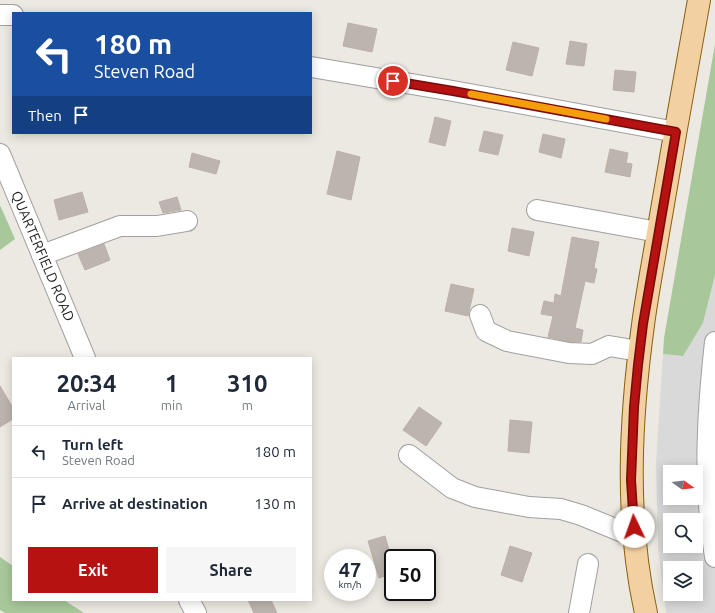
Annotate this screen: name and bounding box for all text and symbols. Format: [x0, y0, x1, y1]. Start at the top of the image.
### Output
icon: left [28, 28, 80, 80]
text: 180 m [94, 28, 172, 59]
text: Steven Road [94, 61, 195, 81]
pin [376, 64, 410, 98]
icon: arrive [382, 70, 404, 92]
icon: arrive [70, 104, 92, 126]
text: Then [28, 107, 62, 124]
street label: QUARTERFIELD ROAD [8, 188, 78, 324]
text: 20:34 [56, 370, 116, 397]
text: 1 [165, 370, 178, 397]
text: 310 [227, 370, 268, 397]
text: Arrival [67, 398, 105, 412]
text: min [161, 398, 183, 412]
text: m [242, 398, 253, 412]
text: Turn left [62, 436, 123, 453]
icon: left [28, 441, 50, 463]
text: 180 m [254, 443, 296, 460]
text: Steven Road [62, 453, 135, 467]
north arrow [663, 465, 703, 505]
map controls [663, 465, 703, 601]
icon: arrive [28, 493, 50, 515]
text: Arrive at destination [62, 495, 208, 512]
text: 130 m [254, 495, 296, 512]
position arrow [613, 506, 655, 548]
button: search [663, 513, 703, 553]
button: Exit [28, 547, 158, 593]
button: Share [166, 547, 296, 593]
speed limit sign: 50 [384, 549, 436, 601]
text: 47 [339, 558, 361, 581]
button: layers [663, 561, 703, 601]
text: km/h [338, 579, 362, 590]

